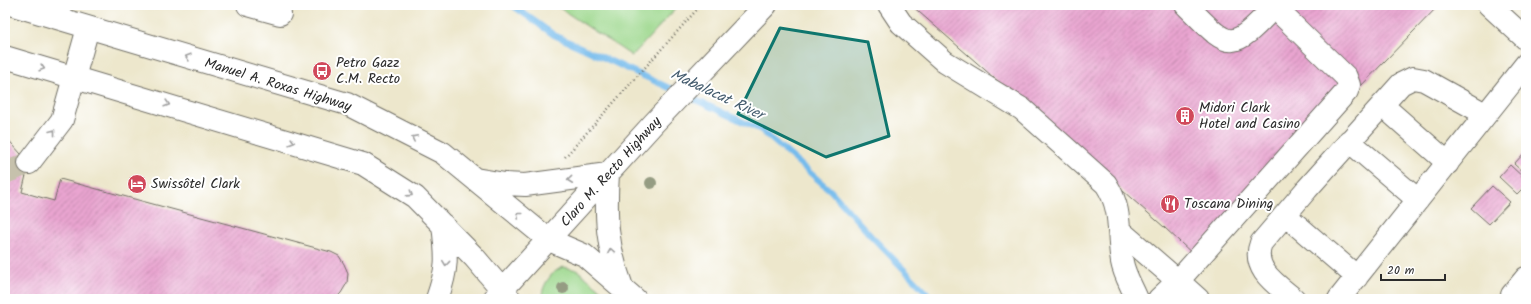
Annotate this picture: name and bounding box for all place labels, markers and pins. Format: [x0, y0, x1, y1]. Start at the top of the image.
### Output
place label: Petro Gazz C.M. Recto [336, 52, 400, 90]
bus stop icon: Petro Gazz C.M. Recto [311, 60, 333, 82]
place label: Midori Clark Hotel and Casino [1199, 97, 1300, 135]
building icon: Midori Clark Hotel and Casino [1174, 105, 1196, 127]
hotel icon: Swissôtel Clark [126, 173, 148, 195]
place label: Swissôtel Clark [151, 173, 240, 195]
restaurant icon: Toscana Dining [1159, 193, 1181, 215]
place label: Toscana Dining [1184, 193, 1274, 215]

